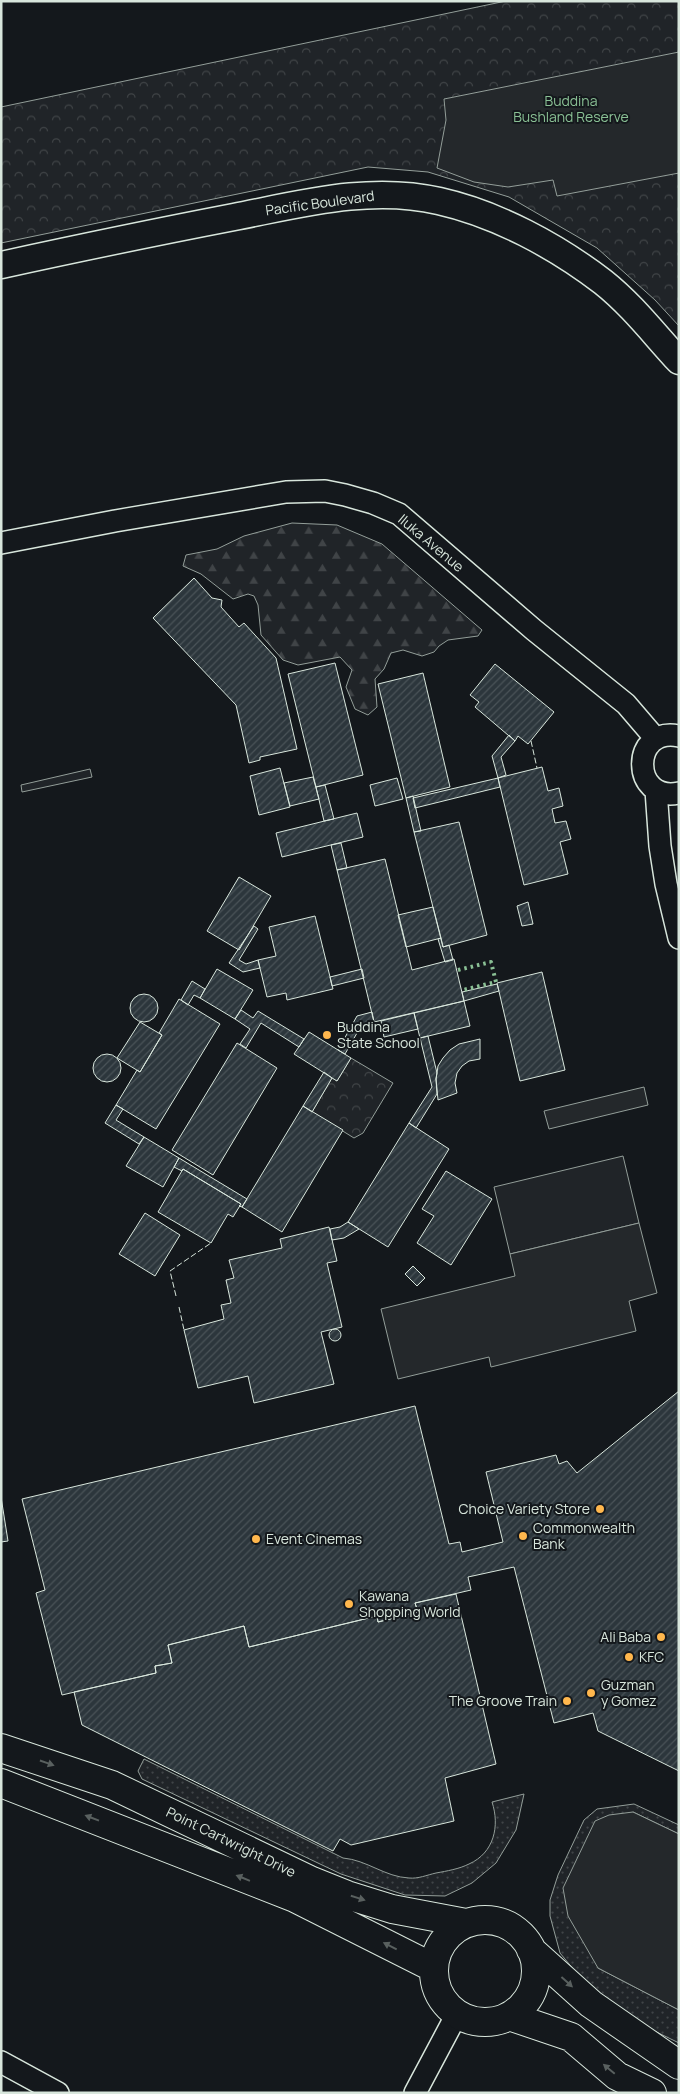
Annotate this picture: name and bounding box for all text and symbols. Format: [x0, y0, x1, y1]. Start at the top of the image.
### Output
park label: Buddina Bushland Reserve [513, 91, 629, 126]
street label: Pacific Boulevard [264, 185, 376, 220]
street label: Iluka Avenue [394, 510, 468, 576]
place label: Buddina State School [337, 1017, 420, 1052]
marker: Buddina State School [321, 1029, 333, 1041]
place label: Choice Variety Store [459, 1499, 590, 1518]
marker: Choice Variety Store [594, 1503, 606, 1515]
place label: Commonwealth Bank [533, 1518, 635, 1553]
place label: Event Cinemas [266, 1529, 362, 1548]
marker: Commonwealth Bank [517, 1530, 529, 1542]
marker: Event Cinemas [250, 1533, 262, 1545]
place label: Kawana Shopping World [359, 1586, 461, 1621]
marker: Kawana Shopping World [343, 1598, 355, 1610]
place label: Ali Baba [600, 1627, 651, 1646]
marker: Ali Baba [655, 1631, 667, 1643]
place label: KFC [639, 1647, 664, 1666]
marker: KFC [623, 1651, 635, 1663]
place label: Guzman y Gomez [601, 1675, 657, 1710]
marker: Guzman y Gomez [585, 1687, 597, 1699]
place label: The Groove Train [449, 1691, 557, 1710]
marker: The Groove Train [561, 1695, 573, 1707]
one-way arrow [40, 1760, 55, 1767]
street label: Point Cartwright Drive [163, 1802, 299, 1881]
one-way arrow [84, 1814, 99, 1822]
one-way arrow [236, 1873, 250, 1881]
one-way arrow [351, 1895, 366, 1903]
one-way arrow [383, 1942, 397, 1950]
one-way arrow [561, 1977, 574, 1988]
one-way arrow [604, 2063, 616, 2075]

